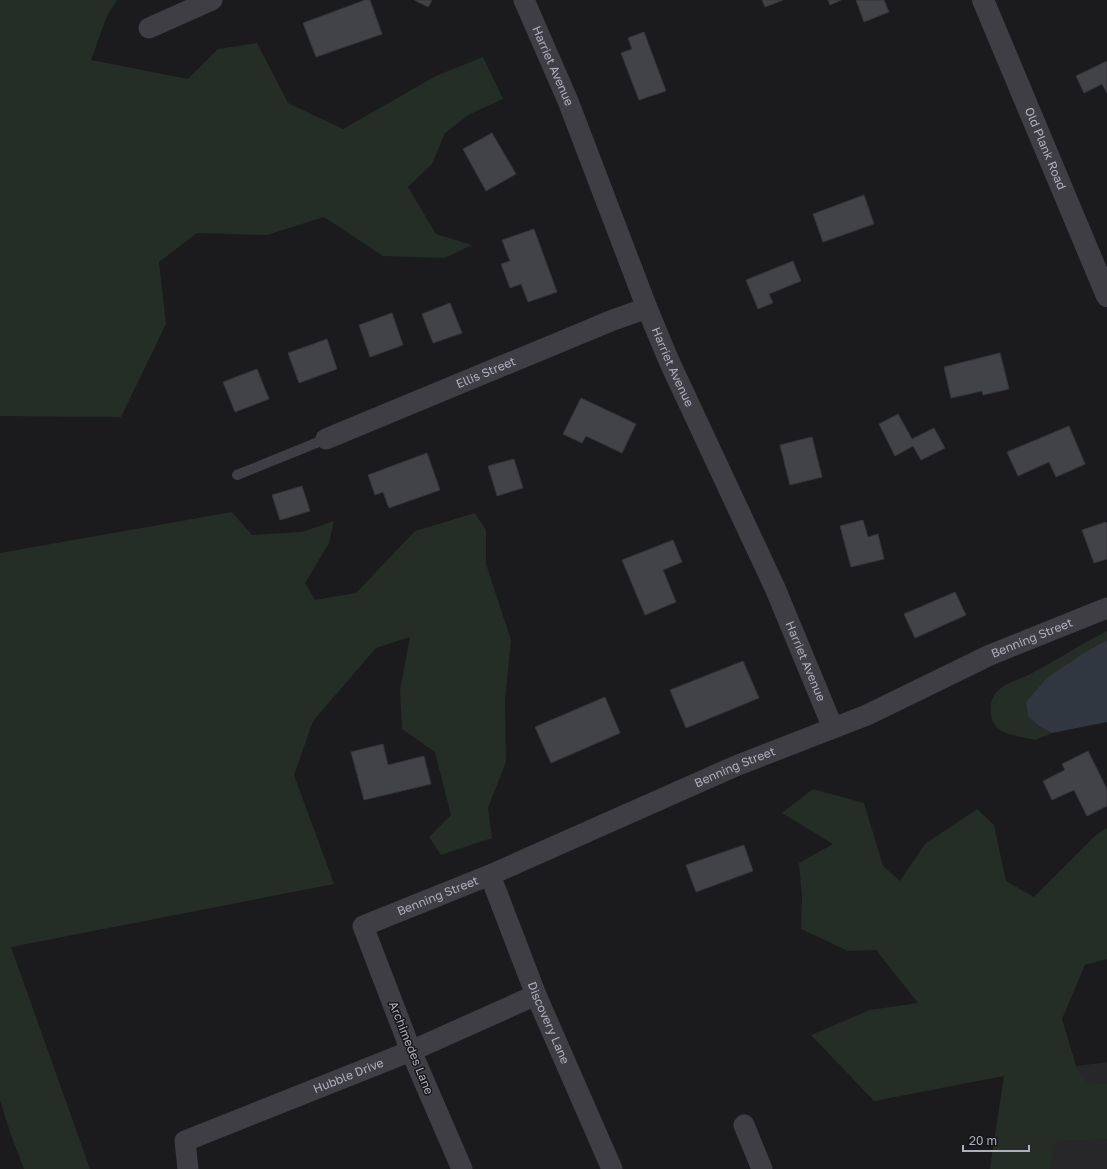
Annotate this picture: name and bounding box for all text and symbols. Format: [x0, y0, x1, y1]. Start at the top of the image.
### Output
street label: Harriet Avenue [529, 24, 577, 108]
street label: Old Plank Road [1022, 105, 1070, 192]
street label: Harriet Avenue [649, 325, 697, 409]
street label: Ellis Street [454, 353, 518, 391]
street label: Benning Street [989, 615, 1075, 661]
street label: Harriet Avenue [783, 619, 829, 704]
street label: Benning Street [692, 743, 778, 790]
street label: Benning Street [395, 872, 481, 919]
street label: Discovery Lane [525, 980, 573, 1066]
street label: Archimedes Lane [386, 999, 437, 1097]
street label: Hubble Drive [311, 1055, 386, 1096]
scale bar [963, 1127, 1029, 1153]
text: 20 m [969, 1133, 997, 1148]

